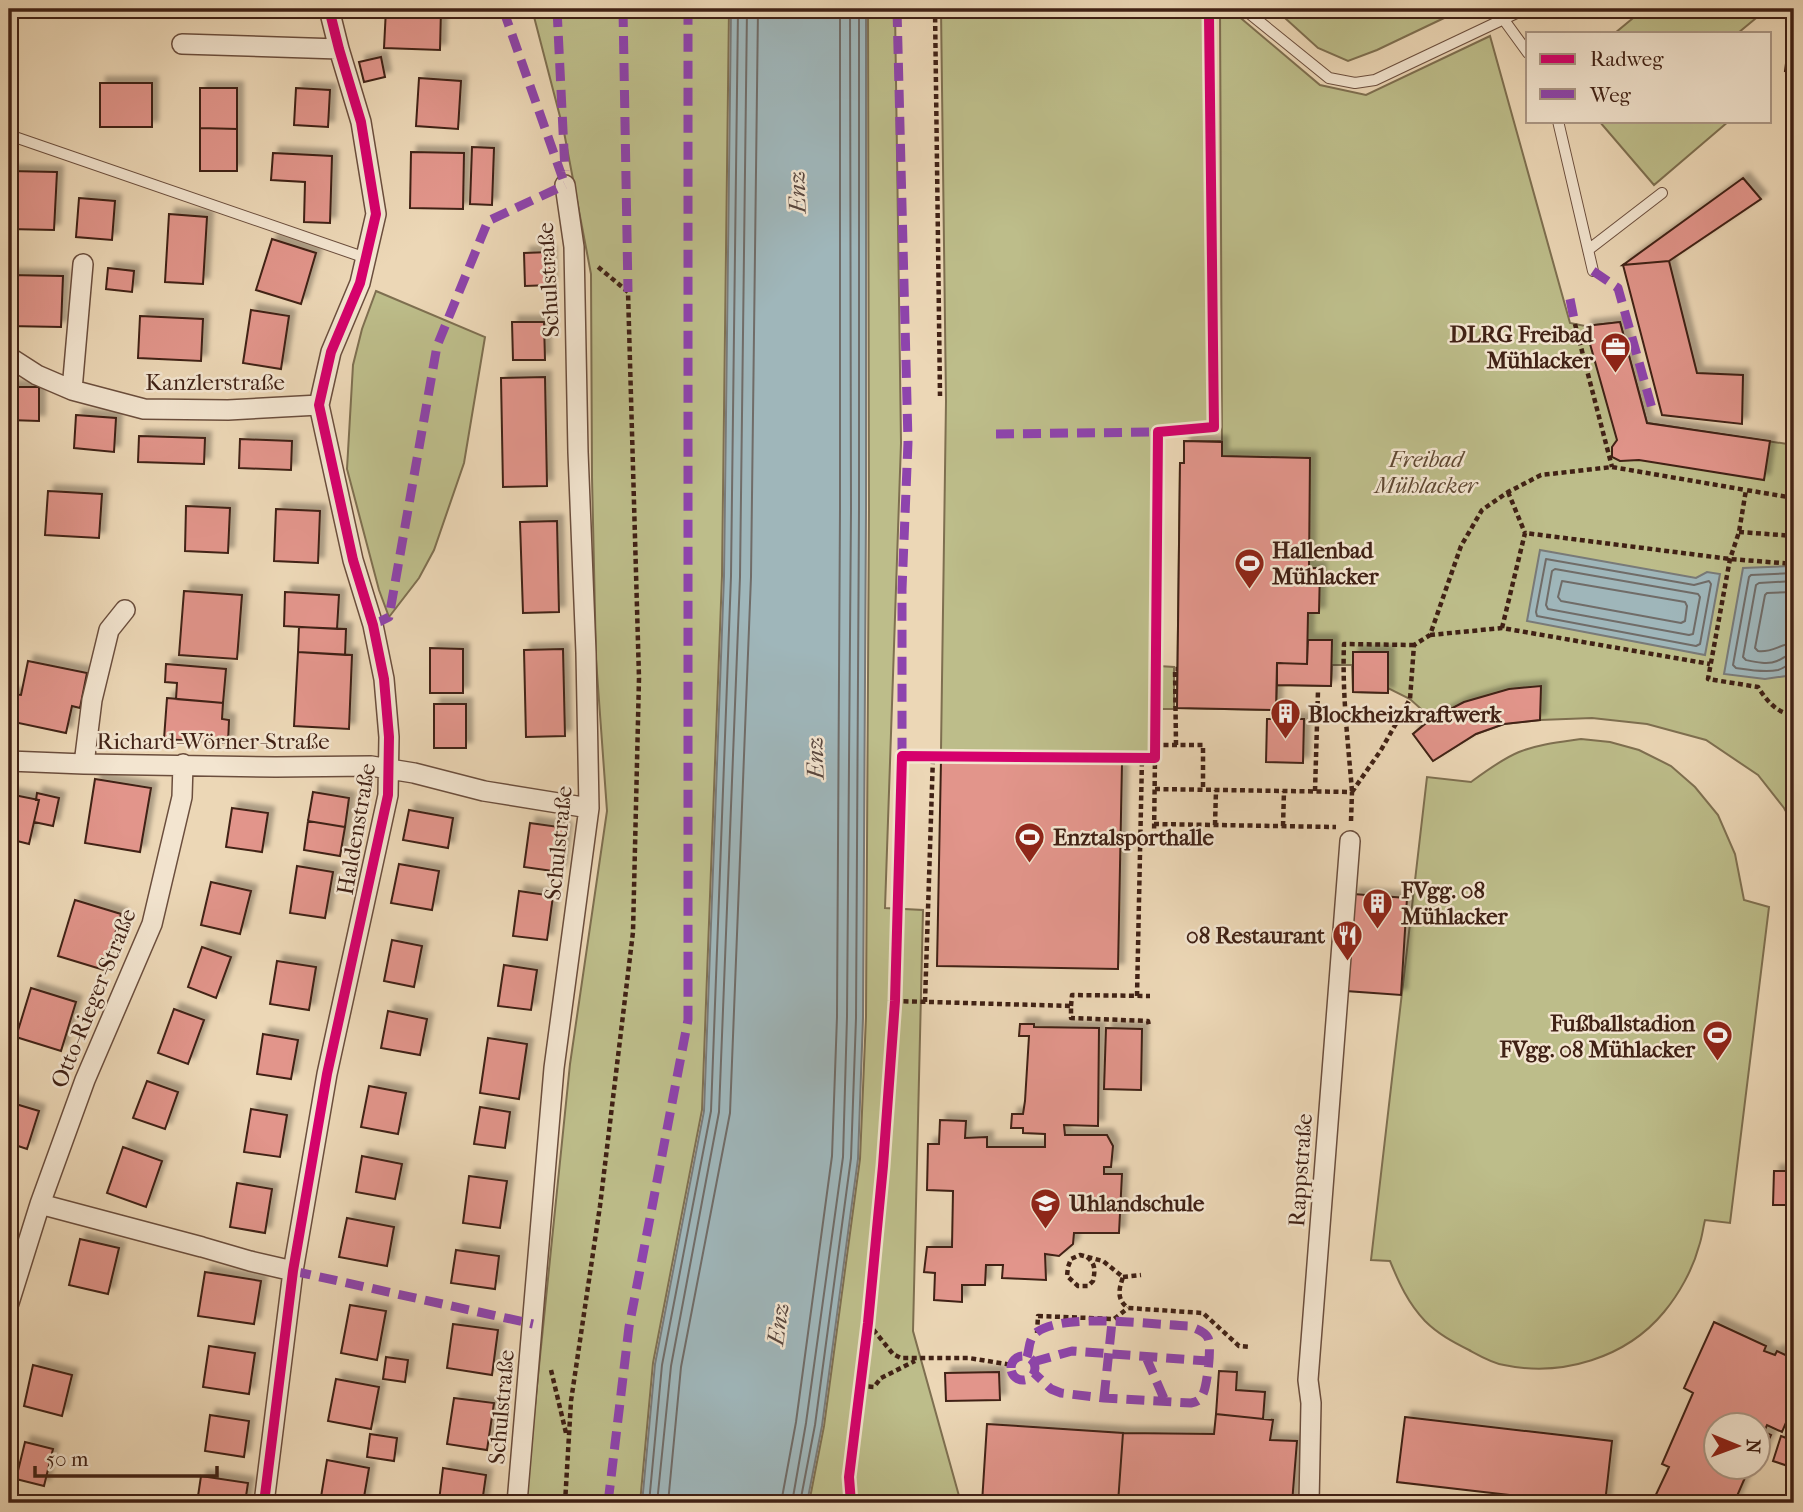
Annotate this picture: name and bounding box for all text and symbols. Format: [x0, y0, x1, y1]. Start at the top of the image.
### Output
legend [1526, 32, 1772, 122]
text: Radweg [1590, 47, 1664, 71]
text: Weg [1589, 83, 1632, 107]
water label: Enz [782, 170, 812, 216]
street label: Schulstraße [532, 222, 565, 338]
place label: DLRG Freibad Mühlacker [1450, 321, 1594, 374]
office icon: DLRG Freibad Mühlacker [1599, 330, 1633, 374]
street label: Kanzlerstraße [145, 369, 285, 396]
park label: Freibad Mühlacker [1373, 446, 1479, 499]
place label: Hallenbad Mühlacker [1272, 537, 1380, 590]
sports icon: Hallenbad Mühlacker [1232, 546, 1266, 590]
building icon: Blockheizkraftwerk [1268, 697, 1302, 741]
place label: Blockheizkraftwerk [1308, 701, 1503, 728]
street label: Richard-Wörner-Straße [96, 728, 330, 755]
water label: Enz [800, 736, 830, 782]
street label: Haldenstraße [332, 761, 381, 897]
street label: Schulstraße [539, 784, 578, 902]
sports icon: Enztalsporthalle [1013, 820, 1047, 864]
place label: Enztalsporthalle [1053, 824, 1214, 851]
place label: FVgg. 08 Mühlacker [1400, 877, 1509, 930]
building icon: FVgg. 08 Mühlacker [1361, 886, 1395, 930]
street label: Otto-Rieger-Straße [45, 905, 142, 1092]
restaurant icon: 08 Restaurant [1331, 918, 1365, 962]
place label: 08 Restaurant [1186, 922, 1326, 949]
place label: Fußballstadion FVgg. 08 Mühlacker [1499, 1010, 1696, 1063]
sports icon: Fußballstadion FVgg. 08 Mühlacker [1701, 1019, 1735, 1063]
street label: Rappstraße [1283, 1112, 1318, 1228]
school or university icon: Uhlandschule [1029, 1186, 1063, 1230]
place label: Uhlandschule [1068, 1190, 1205, 1217]
water label: Enz [761, 1301, 795, 1349]
street label: Schulstraße [483, 1349, 520, 1466]
north arrow [1702, 1410, 1772, 1480]
scale bar [35, 1435, 217, 1479]
text: N [1742, 1439, 1764, 1454]
text: 50 m [46, 1447, 89, 1471]

